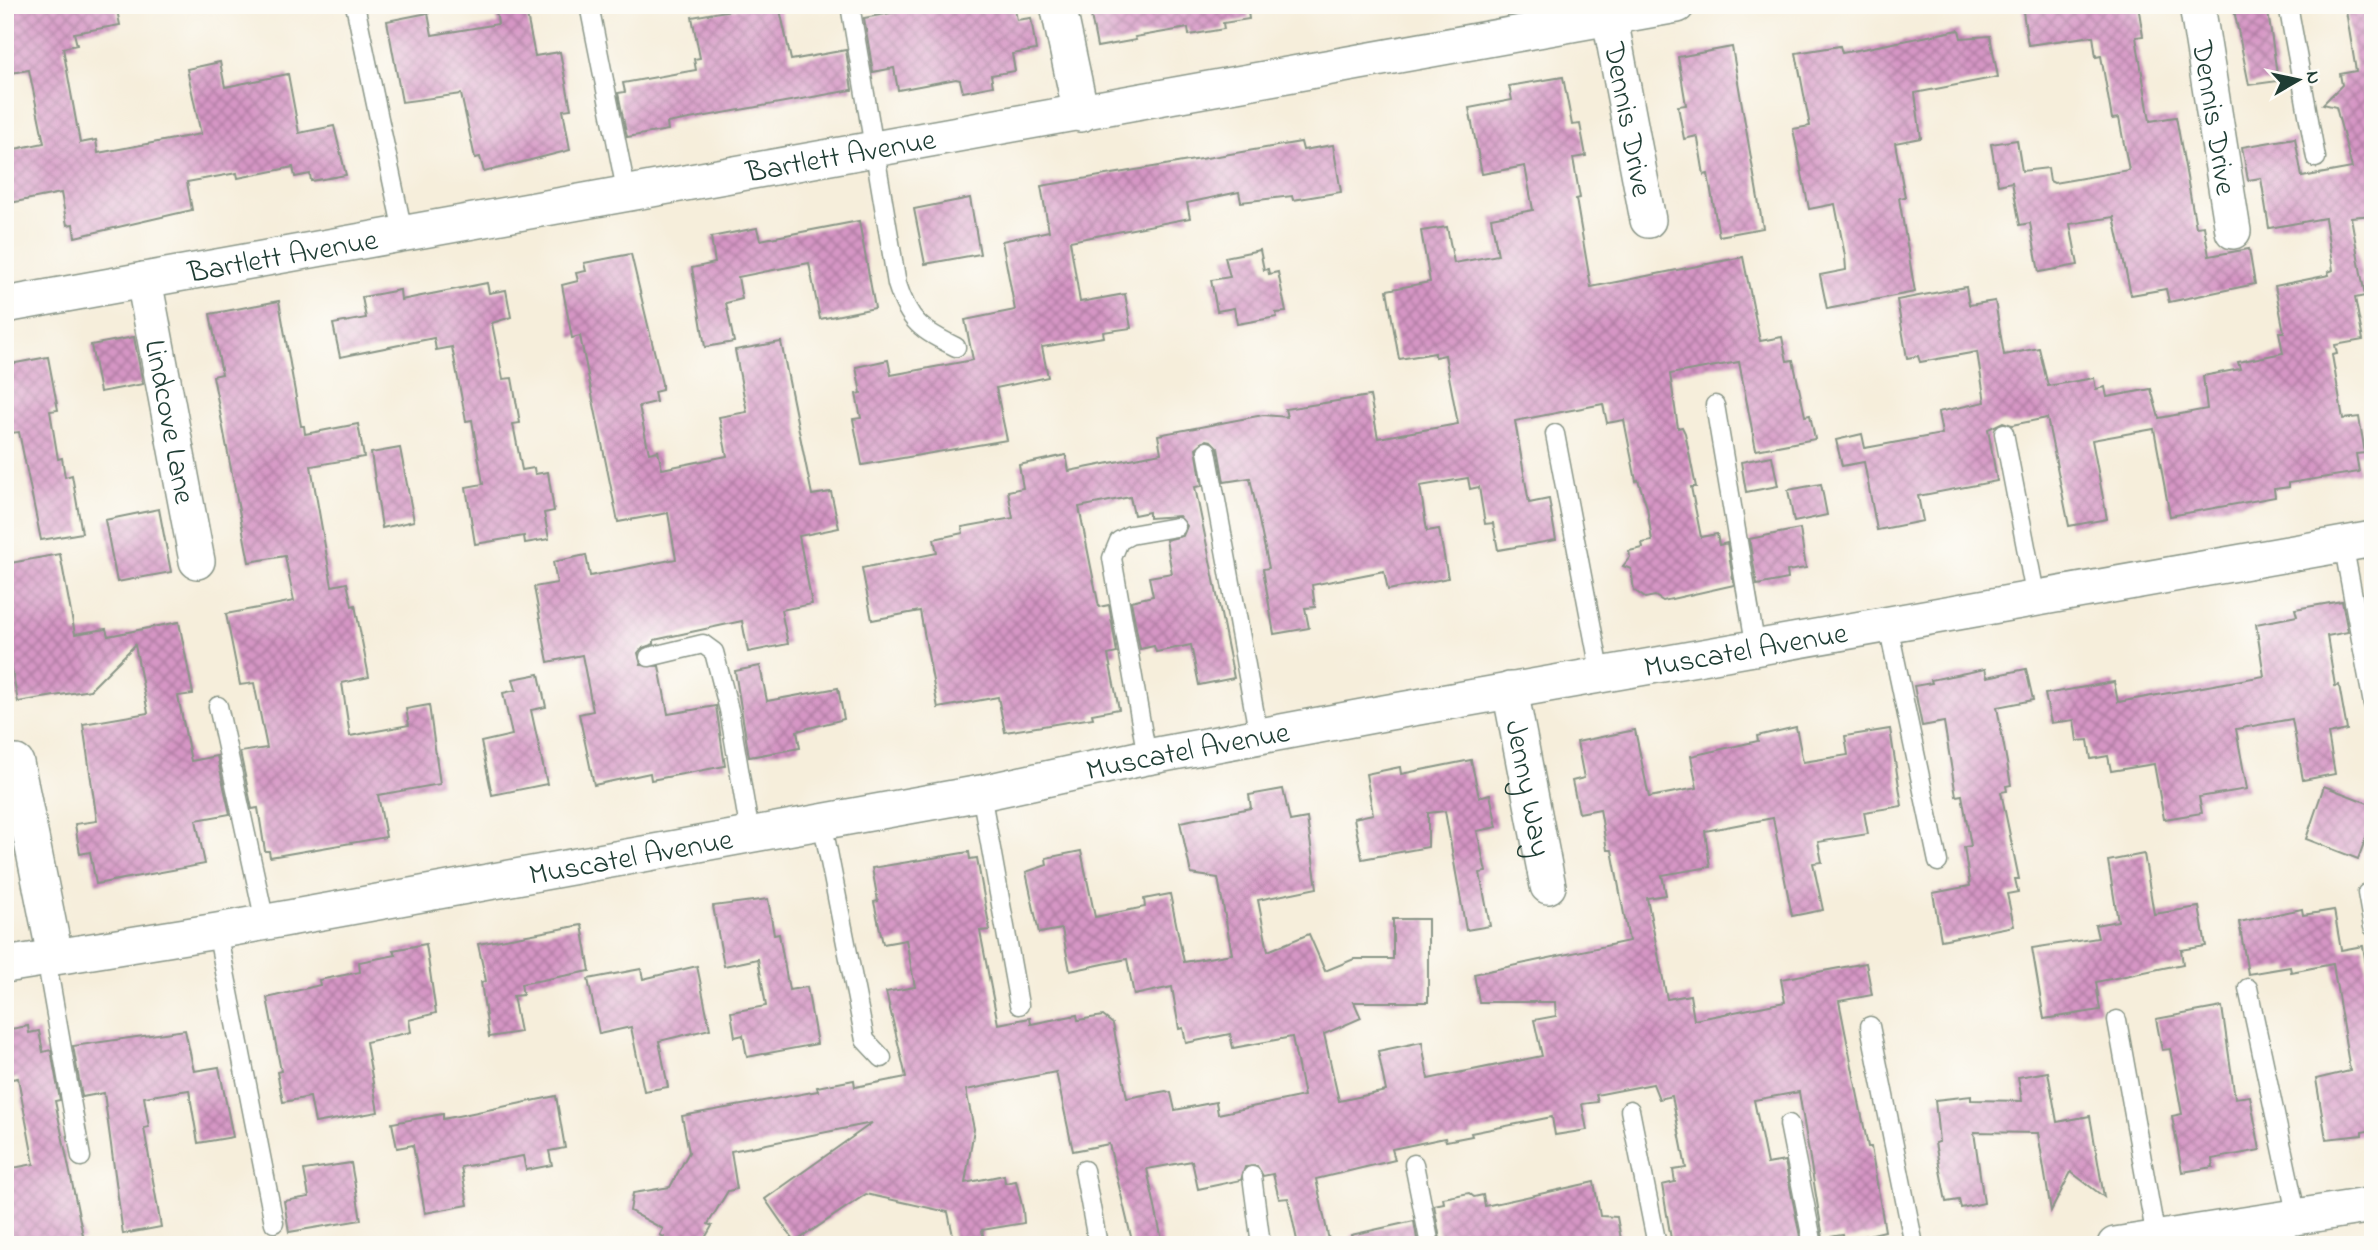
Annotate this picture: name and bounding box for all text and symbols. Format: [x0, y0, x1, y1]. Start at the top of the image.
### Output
street label: Dennis Drive [2178, 37, 2246, 199]
street label: Dennis Drive [1590, 38, 1662, 201]
north arrow [2262, 46, 2332, 116]
text: N [2298, 69, 2327, 86]
street label: Bartlett Avenue [742, 119, 940, 197]
street label: Bartlett Avenue [184, 219, 382, 297]
street label: Lindcove Lane [131, 336, 205, 508]
street label: Muscatel Avenue [1641, 613, 1852, 692]
street label: Muscatel Avenue [1082, 712, 1294, 795]
street label: Jenny Way [1491, 717, 1561, 861]
street label: Muscatel Avenue [526, 819, 737, 899]

